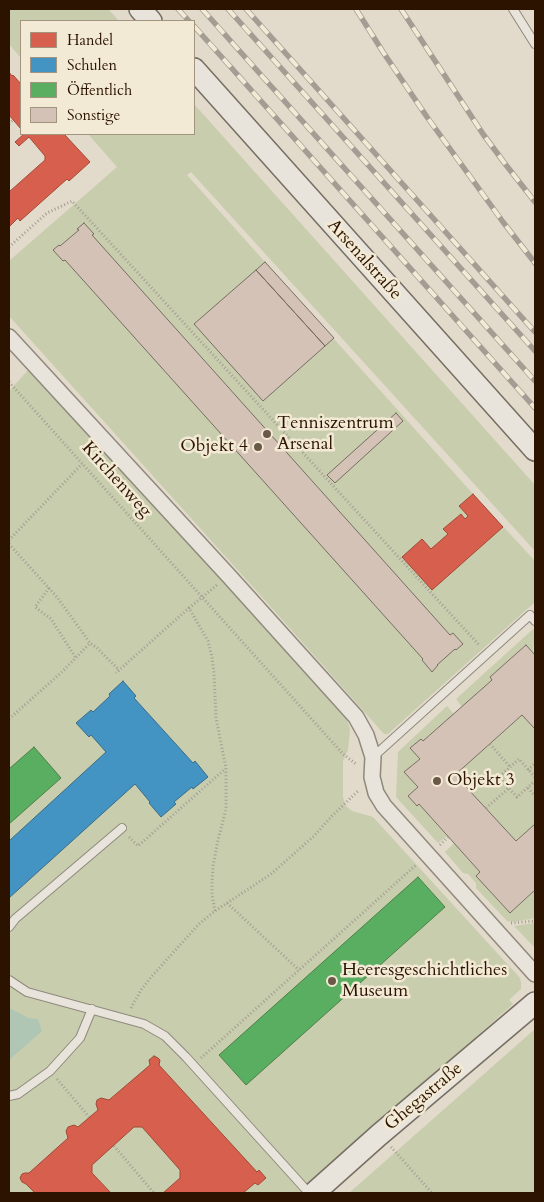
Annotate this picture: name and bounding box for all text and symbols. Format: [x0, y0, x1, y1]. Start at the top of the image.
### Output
legend [20, 20, 195, 135]
text: Handel [67, 30, 113, 50]
text: Schulen [67, 55, 117, 75]
text: Öffentlich [67, 80, 132, 100]
text: Sonstige [67, 105, 120, 125]
street label: Arsenalstraße [322, 215, 406, 305]
place label: Tenniszentrum Arsenal [277, 413, 394, 456]
marker: Tenniszentrum Arsenal [261, 428, 273, 440]
place label: Objekt 4 [180, 436, 248, 458]
street label: Kirchenweg [76, 438, 156, 522]
marker: Objekt 4 [252, 441, 264, 453]
place label: Objekt 3 [447, 770, 515, 792]
marker: Objekt 3 [431, 775, 443, 787]
place label: Heeresgeschichtliches Museum [342, 960, 507, 1002]
marker: Heeresgeschichtliches Museum [326, 975, 338, 987]
street label: Ghegastraße [381, 1058, 467, 1136]

